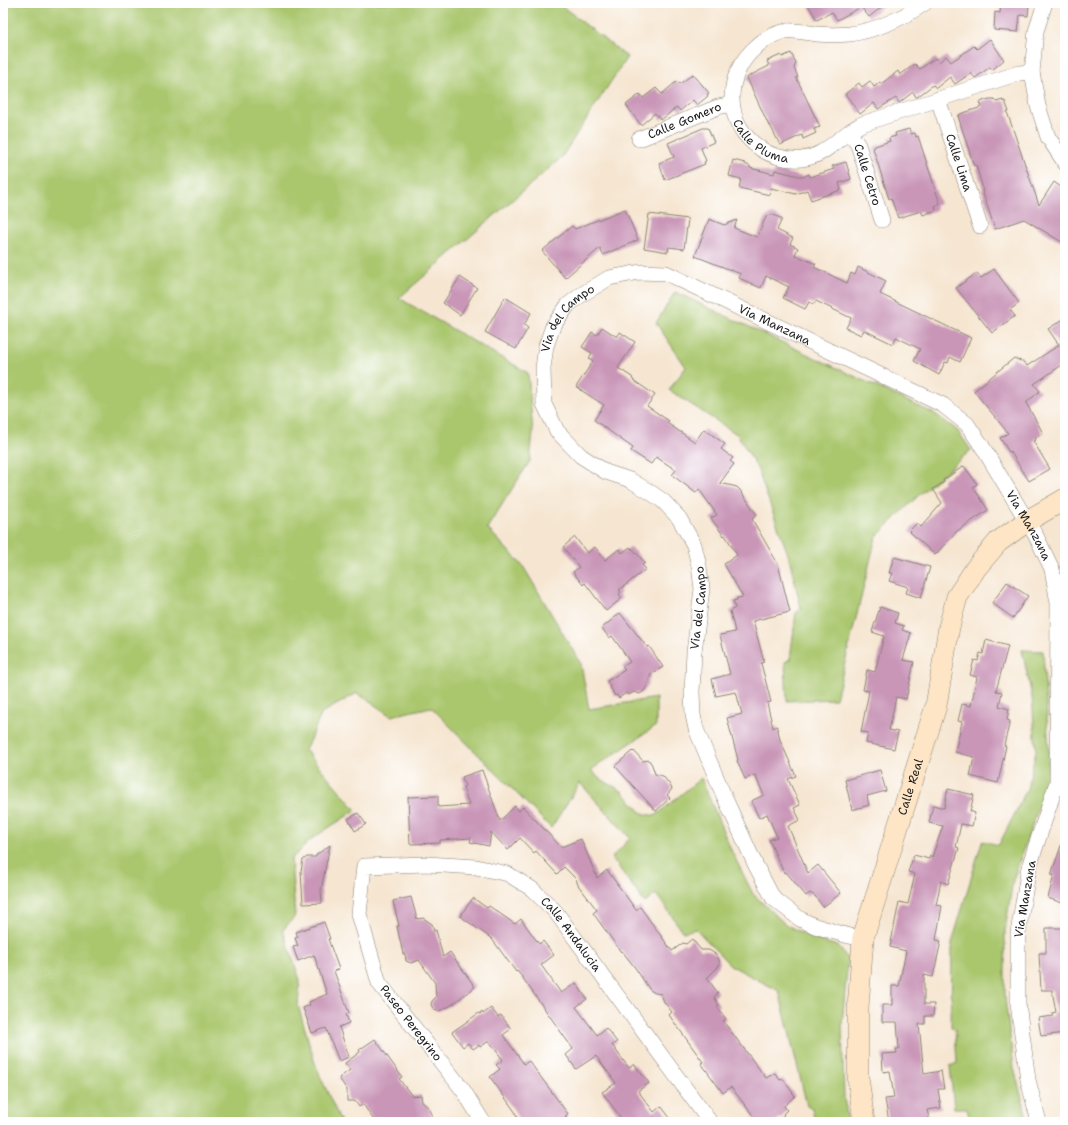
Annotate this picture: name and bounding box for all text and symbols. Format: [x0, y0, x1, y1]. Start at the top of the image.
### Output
street label: Calle Gomero [645, 99, 724, 143]
street label: Calle Pluma [729, 116, 790, 167]
street label: Calle Lima [942, 132, 976, 194]
street label: Calle Cetro [850, 142, 885, 208]
street label: Via del Campo [537, 281, 598, 353]
street label: Via Manzana [736, 301, 814, 349]
street label: Via Manzana [1002, 487, 1055, 564]
street label: Via del Campo [686, 565, 710, 651]
street label: Calle Real [894, 756, 927, 817]
street label: Via Manzana [1010, 859, 1040, 939]
street label: Calle Andalucia [537, 893, 605, 975]
street label: Paseo Peregrino [376, 982, 446, 1064]

